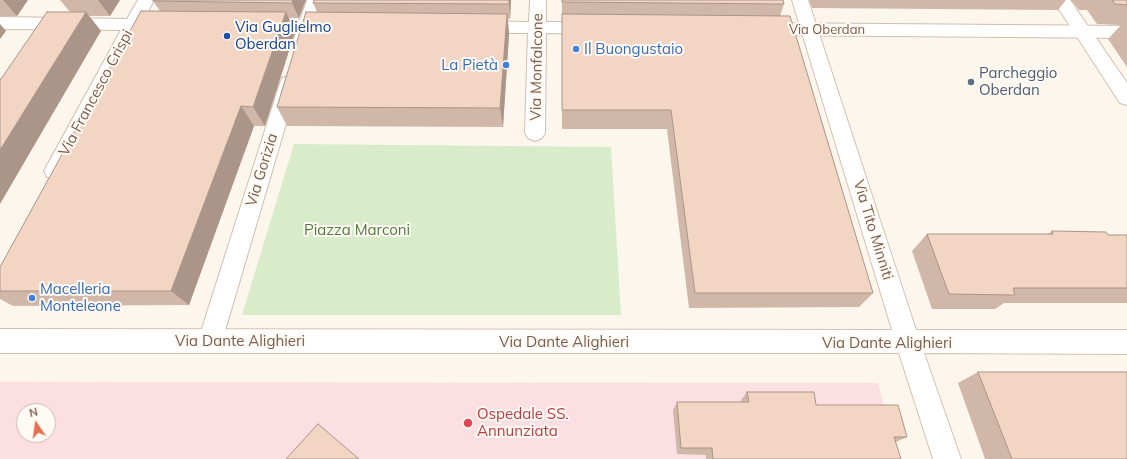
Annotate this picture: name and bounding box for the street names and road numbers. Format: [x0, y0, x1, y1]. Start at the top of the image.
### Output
street label: Via Monfalcone [527, 13, 547, 121]
street label: Via Oberdan [789, 22, 865, 38]
street label: Via Francesco Crispi [55, 27, 137, 159]
street label: Via Gorizia [242, 131, 282, 209]
street label: Via Tito Minniti [849, 178, 897, 282]
street label: Via Dante Alighieri [175, 332, 305, 350]
street label: Via Dante Alighieri [499, 333, 629, 351]
street label: Via Dante Alighieri [822, 334, 952, 352]

